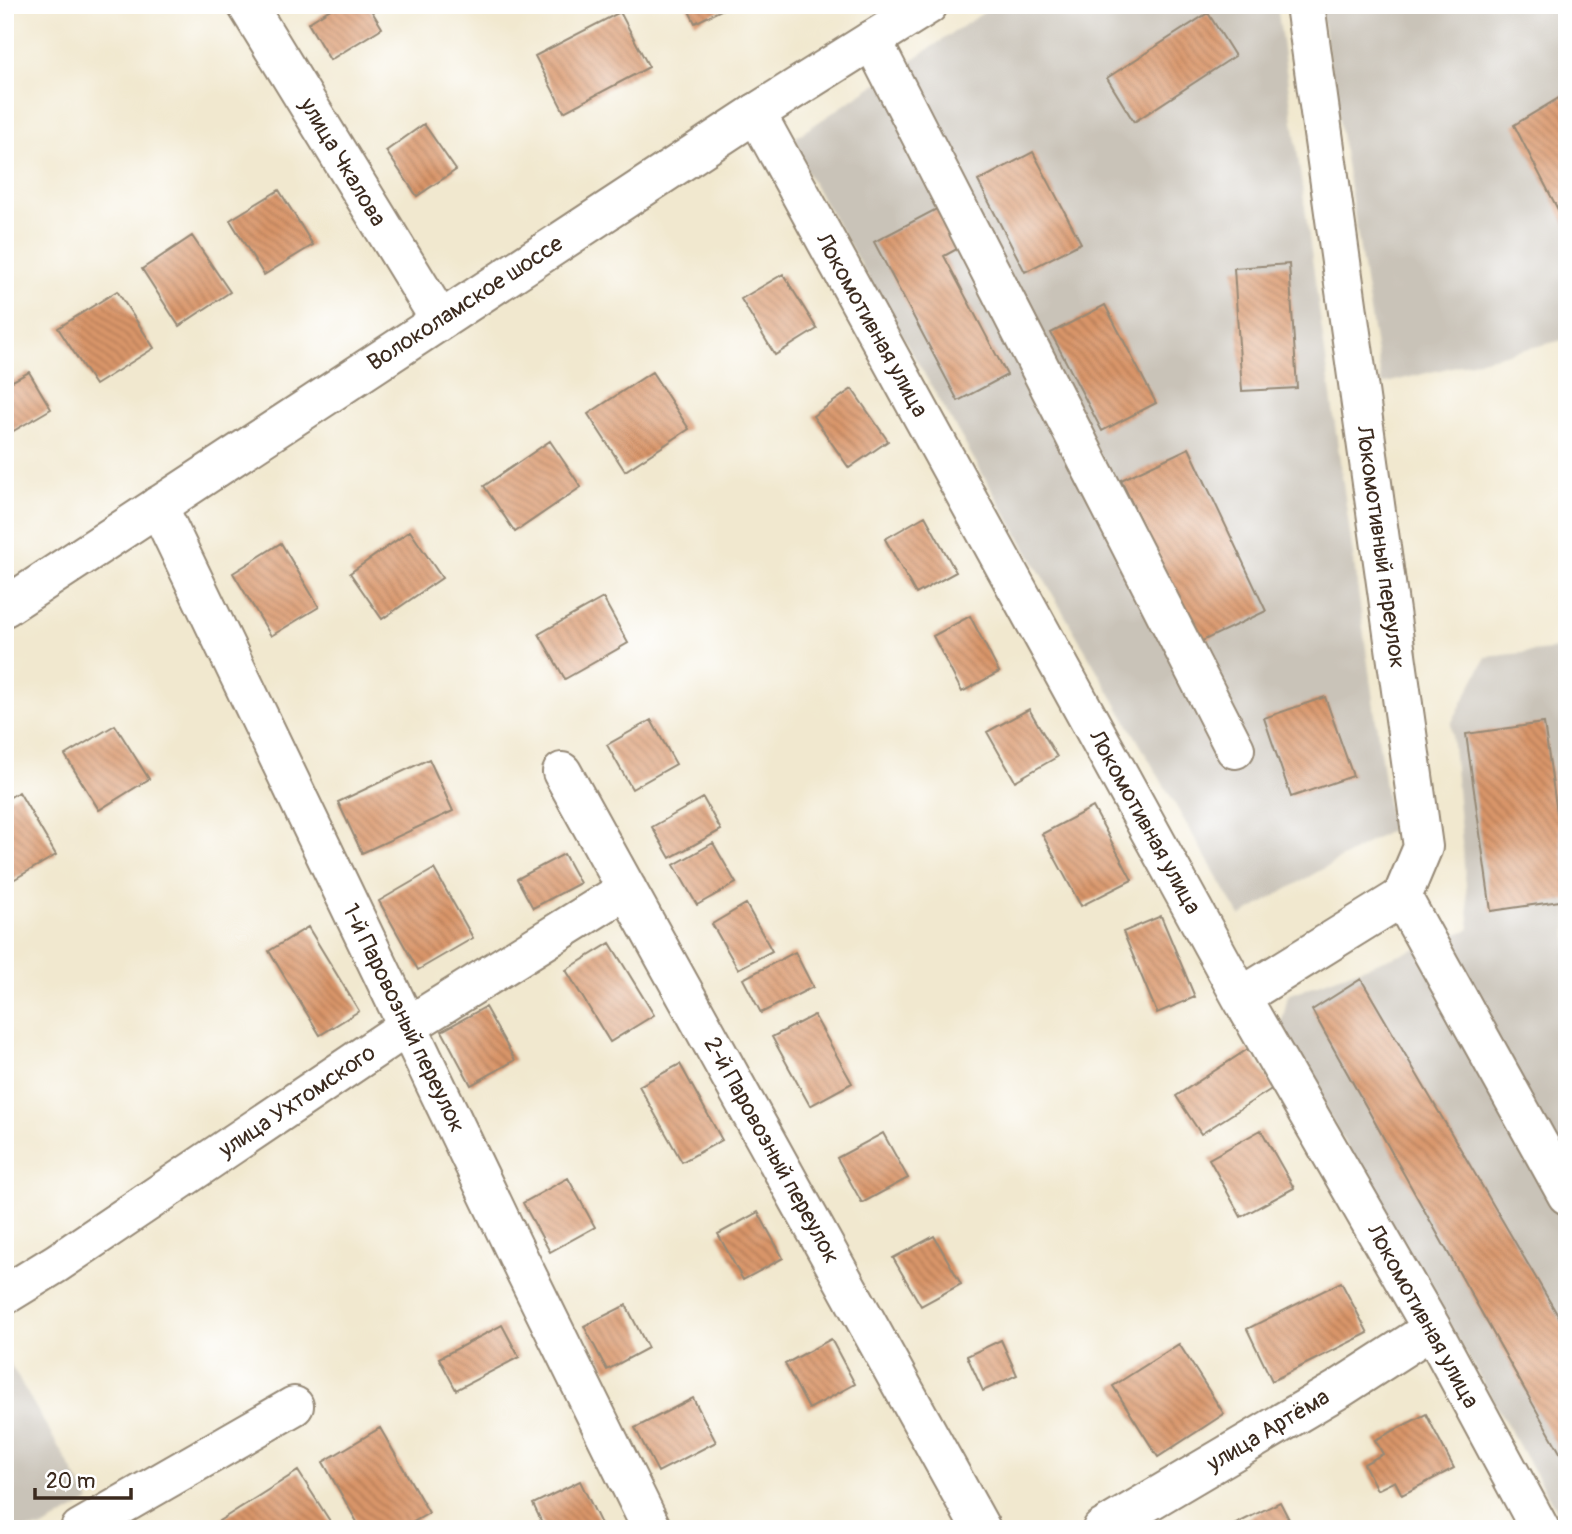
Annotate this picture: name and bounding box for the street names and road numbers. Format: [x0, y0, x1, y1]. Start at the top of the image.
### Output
street label: улица Чкалова [293, 91, 393, 232]
street label: Локомотивная улица [809, 227, 935, 422]
street label: Волоколамское шоссе [362, 229, 569, 377]
street label: Локомотивный переулок [1349, 423, 1412, 670]
street label: Локомотивная улица [1082, 724, 1208, 919]
street label: 1-й Паровозный переулок [336, 899, 472, 1137]
street label: 2-й Паровозный переулок [698, 1032, 847, 1269]
street label: улица Ухтомского [212, 1038, 381, 1165]
street label: Локомотивная улица [1360, 1218, 1486, 1413]
street label: улица Артёма [1201, 1382, 1335, 1478]

